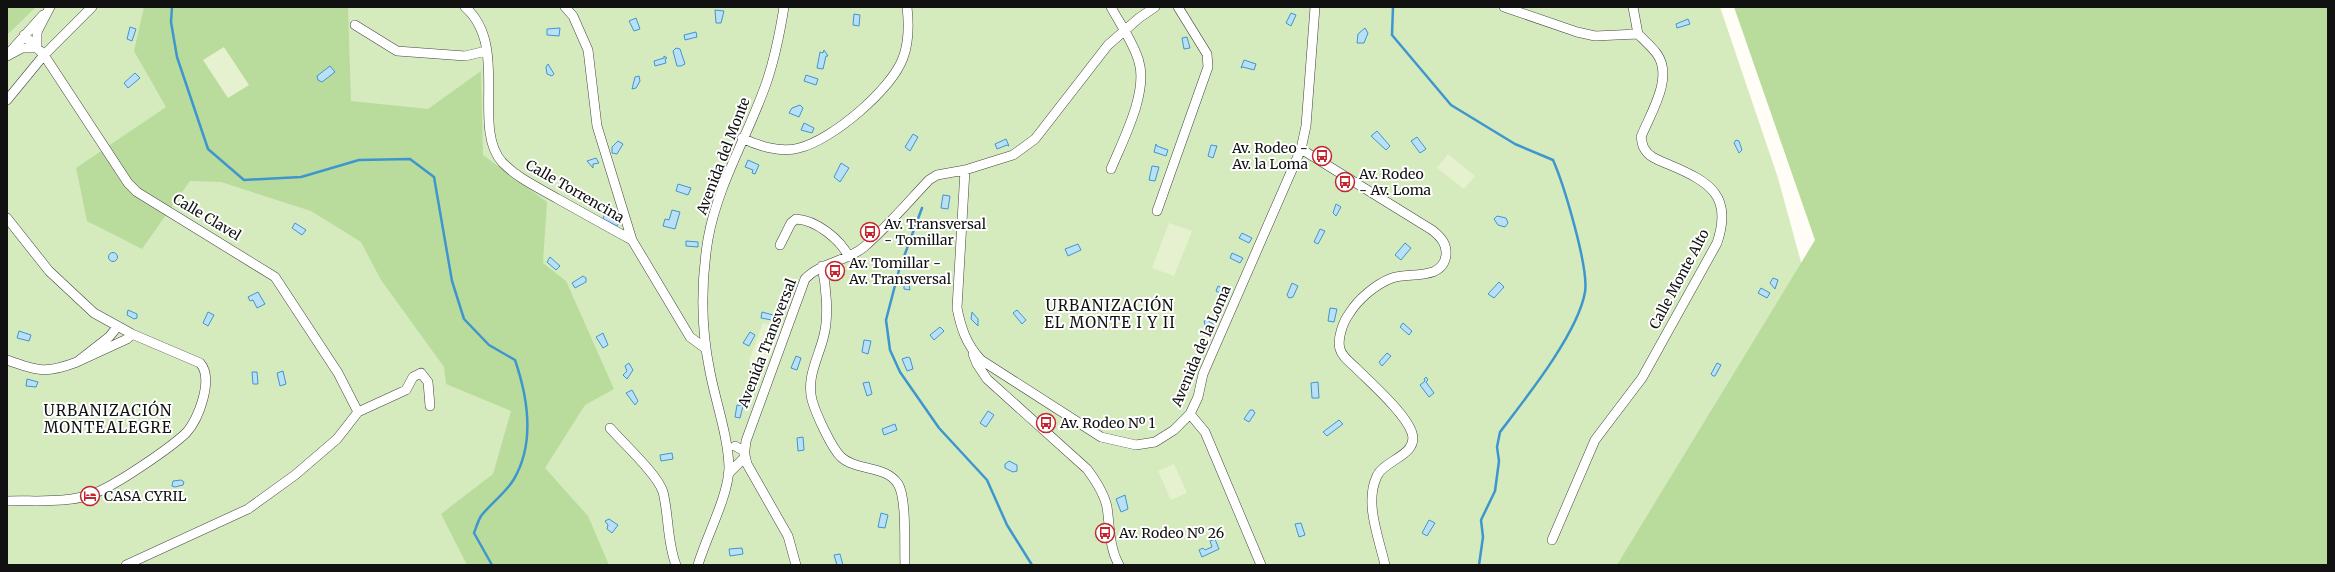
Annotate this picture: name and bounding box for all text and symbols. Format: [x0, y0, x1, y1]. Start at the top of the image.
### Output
street label: Avenida del Monte [692, 95, 754, 218]
place label: Av. Rodeo - Av. la Loma [1231, 139, 1308, 173]
bus stop icon: Av. Rodeo - Av. la Loma [1311, 145, 1333, 167]
street label: Calle Torrencina [523, 156, 628, 227]
place label: Av. Rodeo - Av. Loma [1358, 165, 1432, 199]
bus stop icon: Av. Rodeo - Av. Loma [1334, 171, 1356, 193]
street label: Calle Clavel [170, 190, 245, 245]
place label: Av. Transversal - Tomillar [883, 215, 987, 249]
bus stop icon: Av. Transversal - Tomillar [859, 221, 881, 243]
street label: Calle Monte Alto [1645, 226, 1713, 332]
place label: Av. Tomillar - Av. Transversal [848, 254, 952, 288]
bus stop icon: Av. Tomillar - Av. Transversal [824, 260, 846, 282]
street label: Avenida Transversal [734, 275, 800, 411]
street label: Avenida de la Loma [1167, 282, 1235, 410]
district label: URBANIZACIÓN EL MONTE I Y II [1044, 295, 1176, 332]
district label: URBANIZACIÓN MONTEALEGRE [44, 400, 172, 437]
bus stop icon: Av. Rodeo Nº 1 [1035, 412, 1057, 434]
place label: Av. Rodeo Nº 1 [1059, 414, 1155, 432]
hotel icon: CASA CYRIL [79, 485, 101, 507]
place label: CASA CYRIL [104, 487, 187, 505]
bus stop icon: Av. Rodeo Nº 26 [1094, 522, 1116, 544]
place label: Av. Rodeo Nº 26 [1118, 524, 1224, 542]

